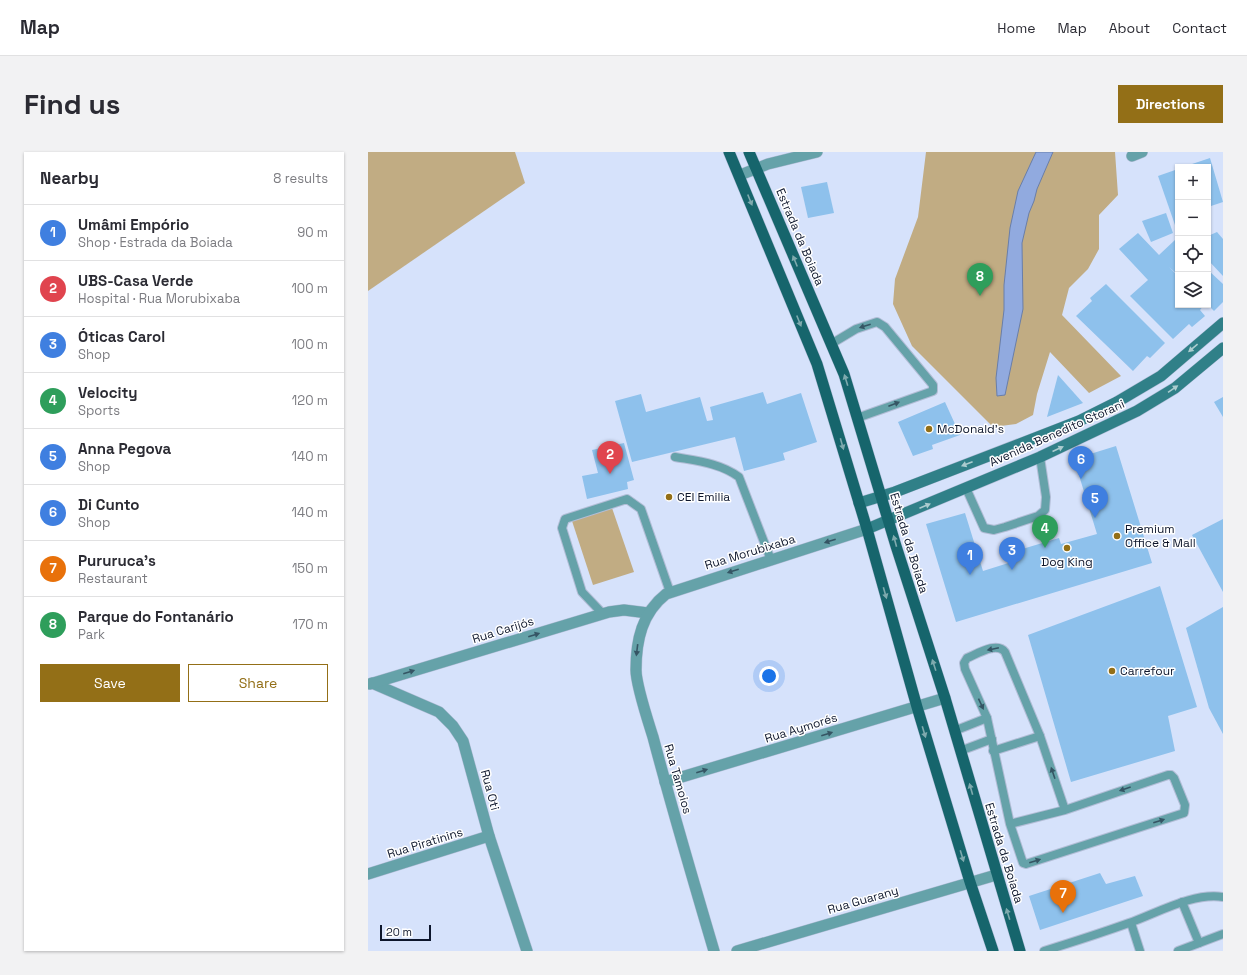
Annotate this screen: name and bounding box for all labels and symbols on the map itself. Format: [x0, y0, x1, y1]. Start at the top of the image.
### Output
street label: Estrada da Boiada [772, 186, 828, 288]
one-way arrow [748, 195, 754, 207]
one-way arrow [792, 254, 798, 266]
pin: 8 [967, 263, 993, 296]
one-way arrow [797, 315, 803, 327]
one-way arrow [859, 323, 871, 329]
one-way arrow [1188, 344, 1199, 353]
one-way arrow [843, 374, 849, 386]
one-way arrow [1168, 385, 1178, 393]
street label: Avenida Benedito Storani [987, 396, 1127, 470]
one-way arrow [888, 401, 900, 407]
place label: McDonald's [937, 421, 1004, 437]
marker: McDonald's [924, 424, 934, 434]
one-way arrow [839, 438, 845, 450]
pin: 2 [597, 441, 623, 474]
one-way arrow [1052, 446, 1063, 452]
pin: 6 [1068, 446, 1094, 479]
one-way arrow [961, 461, 973, 467]
pin: 5 [1082, 485, 1108, 518]
place label: CEI Emilia [677, 489, 730, 505]
street label: Estrada da Boiada [886, 491, 932, 595]
marker: CEI Emilia [664, 492, 674, 502]
one-way arrow [920, 502, 932, 508]
pin: 4 [1032, 515, 1058, 548]
place label: Premium Office & Mall [1125, 521, 1196, 551]
street label: Rua Morubixaba [703, 531, 797, 573]
marker: Premium Office & Mall [1112, 531, 1122, 541]
one-way arrow [891, 534, 897, 547]
pin: 3 [999, 537, 1025, 570]
one-way arrow [823, 538, 835, 544]
pin: 1 [957, 542, 983, 575]
marker: Dog King [1062, 543, 1072, 553]
place label: Dog King [1041, 554, 1093, 570]
one-way arrow [727, 568, 739, 574]
one-way arrow [882, 587, 888, 599]
street label: Rua Carijós [470, 613, 536, 647]
one-way arrow [528, 632, 540, 638]
one-way arrow [634, 644, 640, 656]
one-way arrow [987, 646, 1000, 652]
one-way arrow [931, 658, 937, 670]
place label: Carrefour [1120, 663, 1175, 679]
your location [759, 666, 779, 686]
marker: Carrefour [1107, 666, 1117, 676]
one-way arrow [404, 669, 416, 675]
one-way arrow [978, 698, 984, 710]
street label: Rua Aymorés [763, 709, 839, 747]
one-way arrow [921, 726, 927, 738]
one-way arrow [821, 731, 833, 737]
street label: Rua Tamoios [660, 742, 696, 816]
one-way arrow [1049, 766, 1055, 778]
street label: Rua Oti [477, 768, 503, 812]
one-way arrow [696, 768, 708, 774]
one-way arrow [968, 783, 974, 795]
one-way arrow [1118, 787, 1130, 793]
street label: Estrada da Boiada [981, 801, 1027, 905]
one-way arrow [1153, 817, 1165, 823]
street label: Rua Piratinins [385, 824, 465, 862]
one-way arrow [959, 850, 965, 862]
one-way arrow [1029, 858, 1041, 864]
pin: 7 [1050, 880, 1076, 913]
street label: Rua Guarany [826, 882, 900, 918]
one-way arrow [1005, 907, 1011, 919]
scale bar [380, 923, 431, 942]

